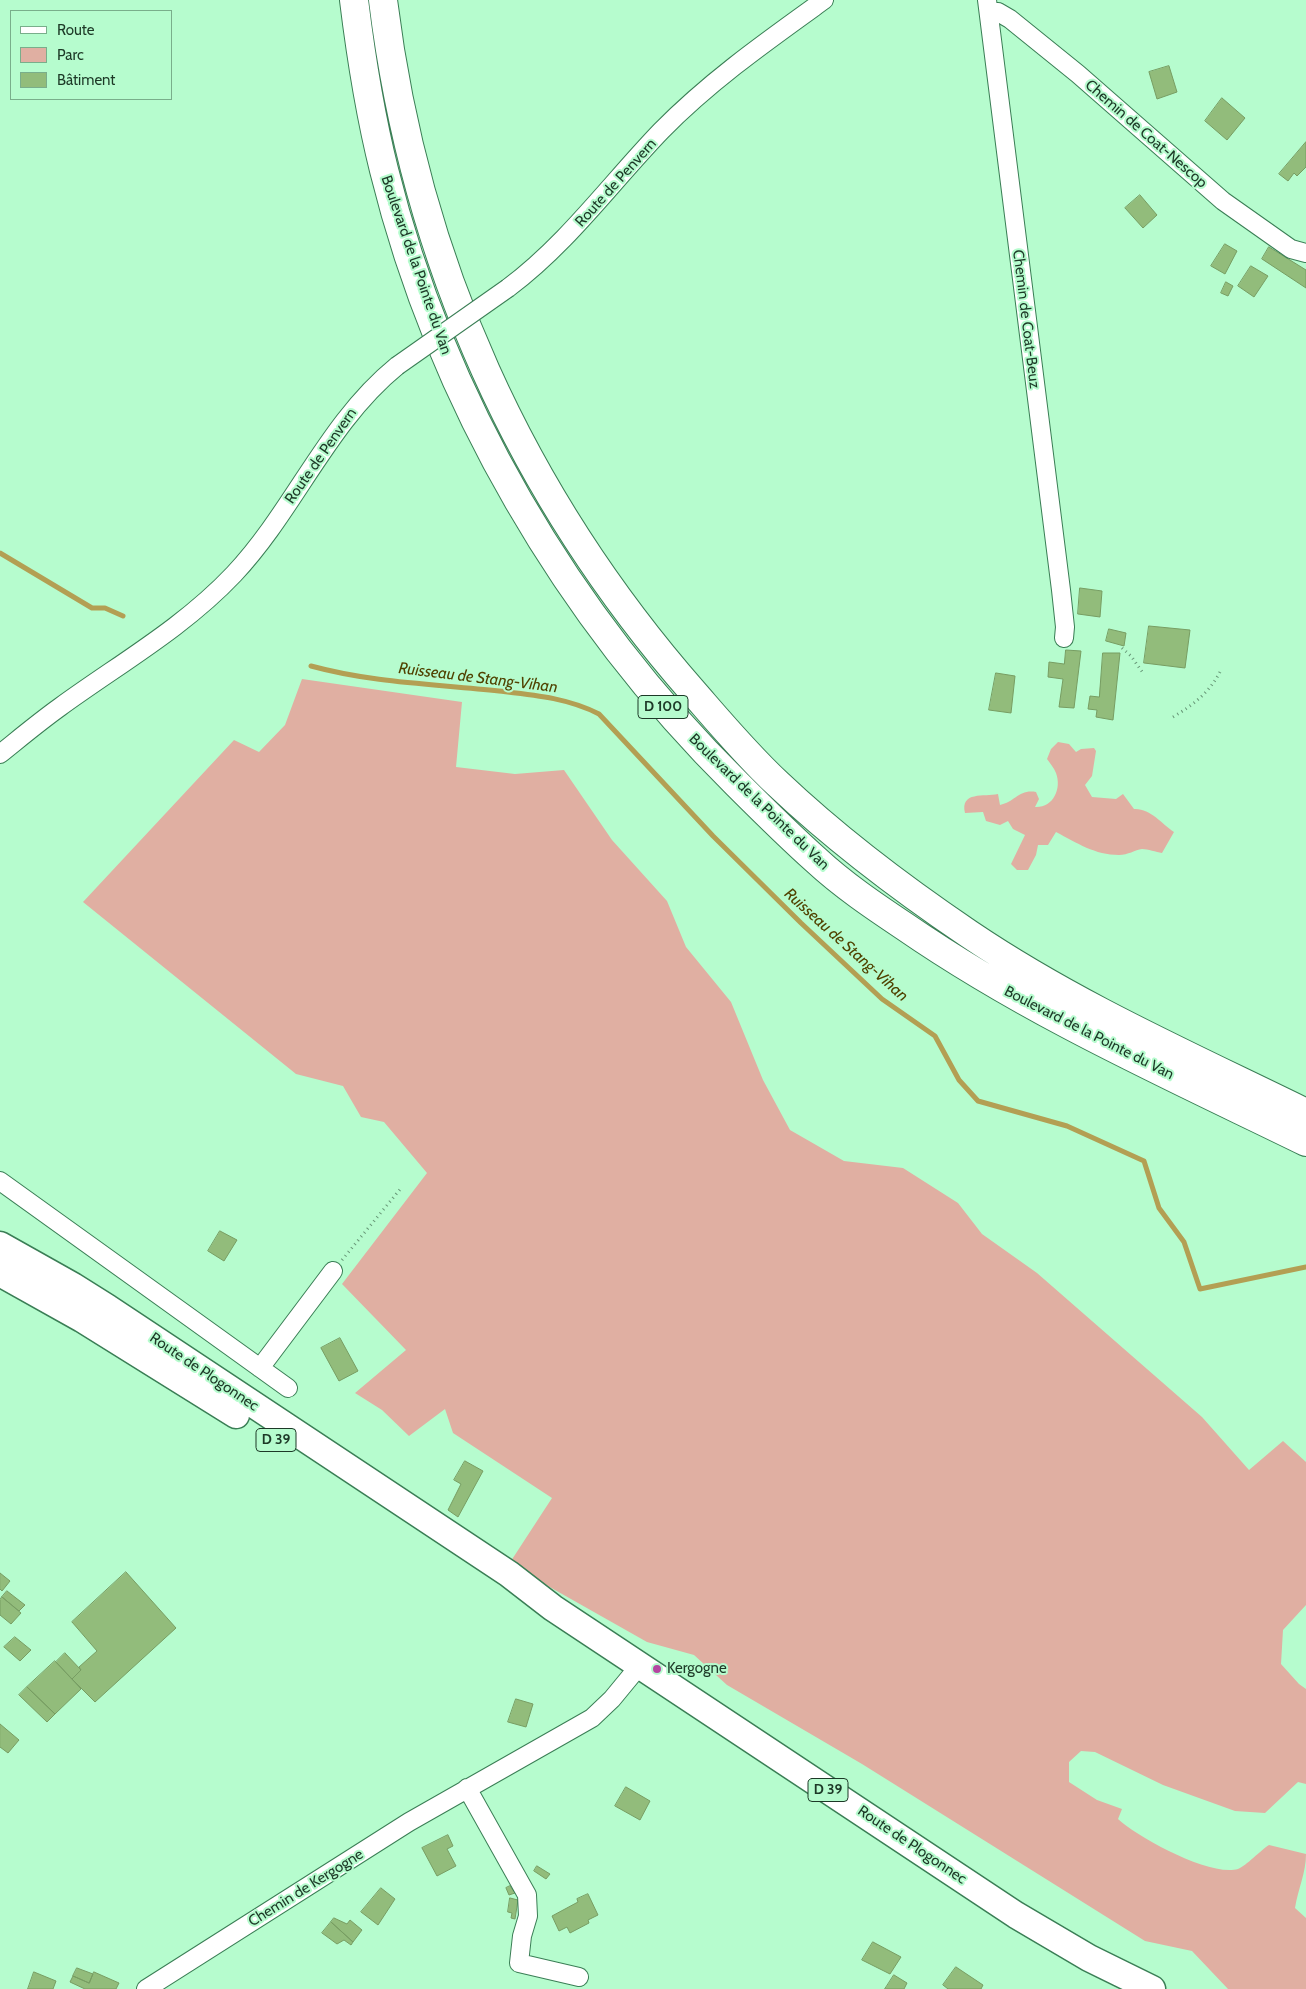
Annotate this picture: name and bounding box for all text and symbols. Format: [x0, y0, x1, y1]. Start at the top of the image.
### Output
legend [10, 10, 172, 100]
text: Route [57, 21, 95, 39]
text: Parc [57, 46, 84, 64]
text: Bâtiment [57, 71, 115, 89]
street label: Chemin de Coat-Nescop [1081, 76, 1211, 192]
street label: Route de Penvern [572, 135, 660, 231]
street label: Boulevard de la Pointe du Van [377, 173, 455, 357]
street label: Chemin de Coat-Beuz [1009, 249, 1043, 389]
street label: Route de Penvern [281, 405, 361, 507]
water label: Ruisseau de Stang-Vihan [397, 659, 559, 697]
road number: D 100 [638, 696, 688, 719]
street label: Boulevard de la Pointe du Van [685, 730, 833, 874]
water label: Ruisseau de Stang-Vihan [780, 884, 912, 1006]
street label: Boulevard de la Pointe du Van [1001, 982, 1177, 1084]
street label: Route de Plogonnec [146, 1329, 262, 1415]
road number: D 39 [256, 1428, 296, 1452]
place label: Kergogne [667, 1660, 727, 1678]
marker: Kergogne [651, 1663, 663, 1675]
road number: D 39 [808, 1778, 848, 1802]
street label: Route de Plogonnec [854, 1802, 970, 1888]
street label: Chemin de Kergogne [245, 1845, 367, 1931]

